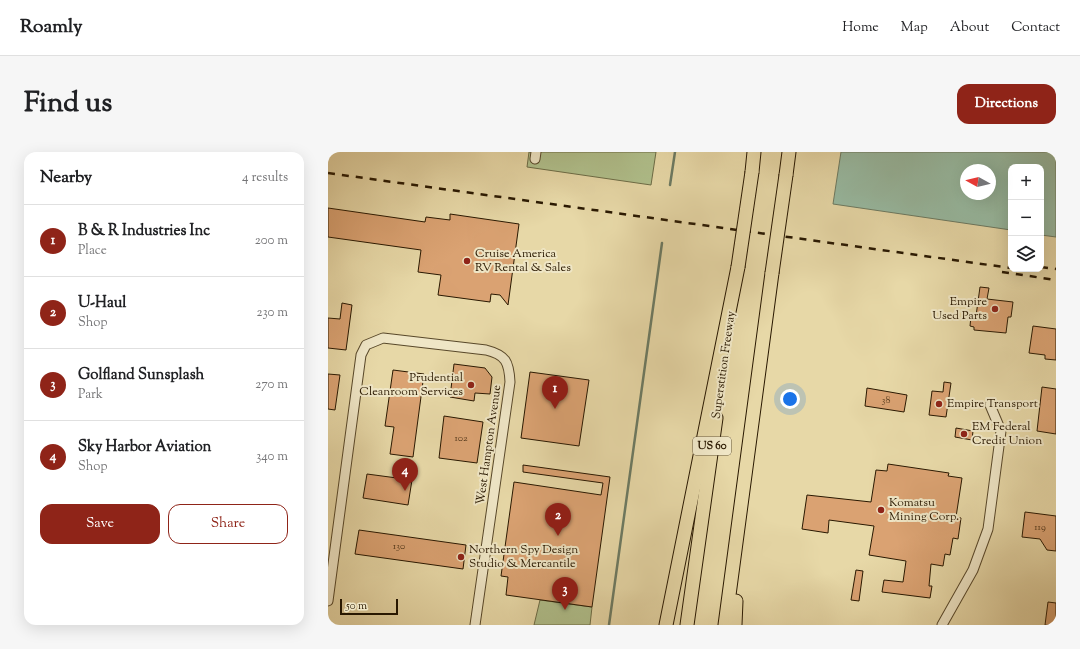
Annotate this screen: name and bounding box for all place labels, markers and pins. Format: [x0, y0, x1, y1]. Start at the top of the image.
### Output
place label: Cruise America RV Rental & Sales [475, 245, 571, 277]
marker: Cruise America RV Rental & Sales [462, 256, 472, 266]
place label: Empire Used Parts [932, 293, 987, 325]
marker: Empire Used Parts [990, 304, 1000, 314]
place label: Prudential Cleanroom Services [359, 369, 464, 401]
pin: 1 [542, 376, 568, 409]
marker: Prudential Cleanroom Services [466, 380, 476, 390]
place label: Empire Transport [947, 395, 1038, 413]
marker: Empire Transport [934, 399, 944, 409]
place label: EM Federal Credit Union [972, 418, 1042, 450]
marker: EM Federal Credit Union [959, 429, 969, 439]
pin: 4 [392, 458, 418, 491]
place label: Komatsu Mining Corp. [889, 494, 959, 526]
pin: 2 [545, 503, 571, 536]
marker: Komatsu Mining Corp. [876, 505, 886, 515]
place label: Northern Spy Design Studio & Mercantile [469, 541, 578, 573]
marker: Northern Spy Design Studio & Mercantile [456, 552, 466, 562]
pin: 3 [552, 577, 578, 610]

